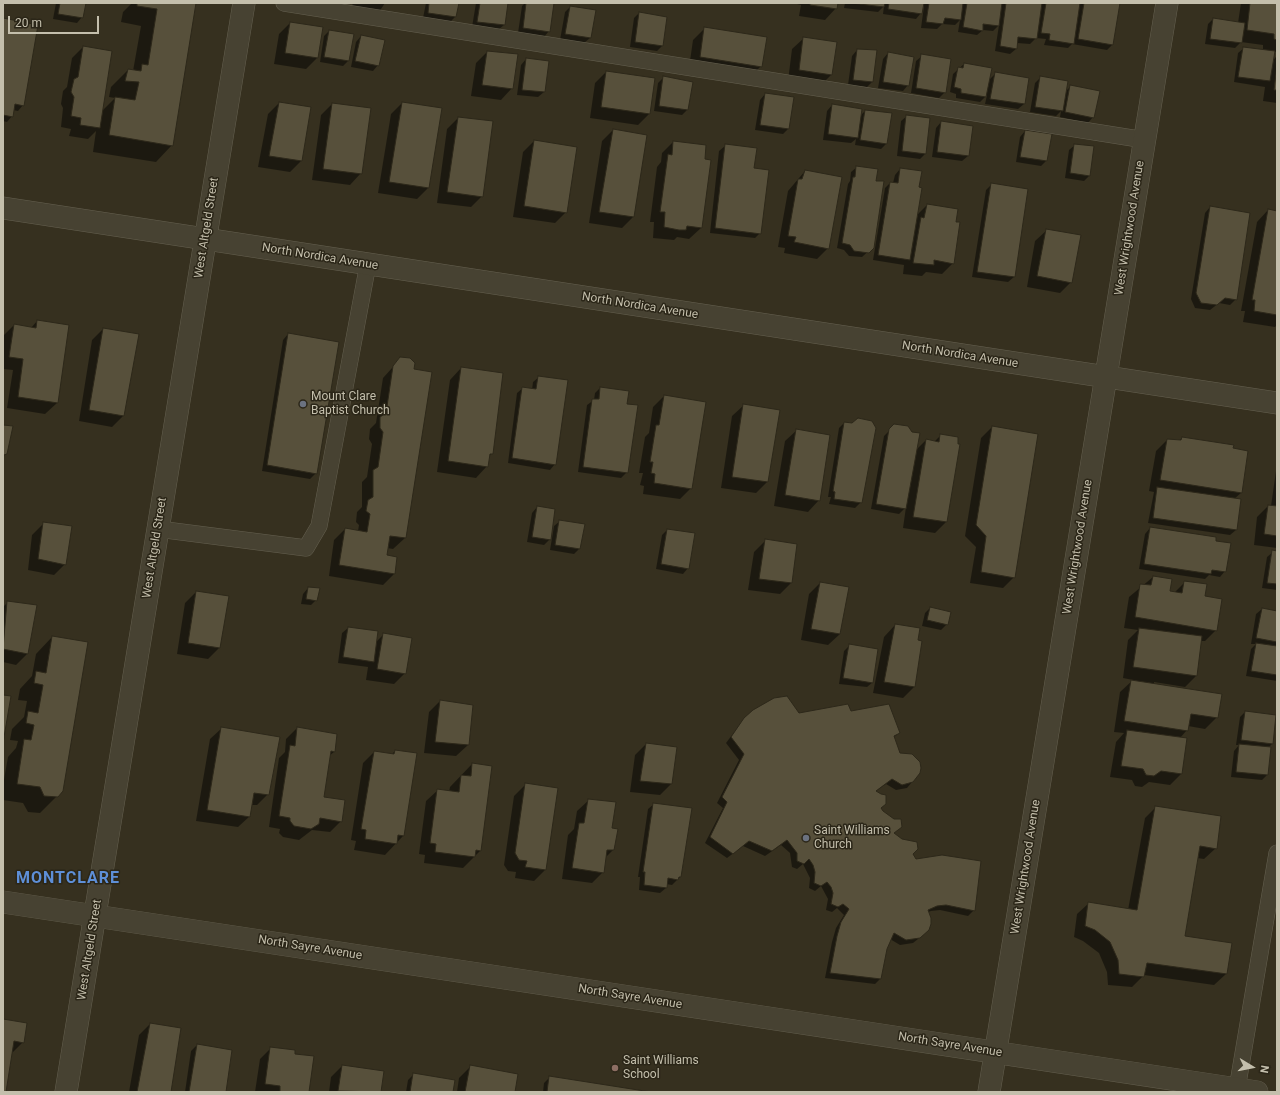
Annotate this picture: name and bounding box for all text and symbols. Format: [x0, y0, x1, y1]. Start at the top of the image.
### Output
scale bar [10, 8, 101, 34]
text: 20 m [15, 16, 42, 30]
street label: West Wrightwood Avenue [1112, 160, 1148, 296]
street label: West Altgeld Street [192, 176, 222, 280]
street label: North Nordica Avenue [261, 241, 379, 273]
street label: North Nordica Avenue [581, 290, 699, 322]
street label: North Nordica Avenue [901, 339, 1019, 371]
place label: Mount Clare Baptist Church [311, 390, 390, 418]
marker: Mount Clare Baptist Church [298, 399, 308, 409]
street label: West Wrightwood Avenue [1060, 479, 1096, 615]
street label: West Altgeld Street [140, 496, 170, 600]
street label: West Wrightwood Avenue [1008, 799, 1044, 935]
place label: Saint Williams Church [814, 824, 890, 852]
marker: Saint Williams Church [801, 833, 811, 843]
district label: MONTCLARE [16, 869, 120, 889]
street label: West Altgeld Street [75, 898, 105, 1002]
street label: North Sayre Avenue [257, 933, 363, 963]
street label: North Sayre Avenue [577, 982, 683, 1012]
street label: North Sayre Avenue [897, 1030, 1003, 1060]
north arrow [1232, 1047, 1272, 1087]
place label: Saint Williams School [623, 1054, 699, 1082]
marker: Saint Williams School [610, 1063, 620, 1073]
text: N [1257, 1064, 1271, 1074]

